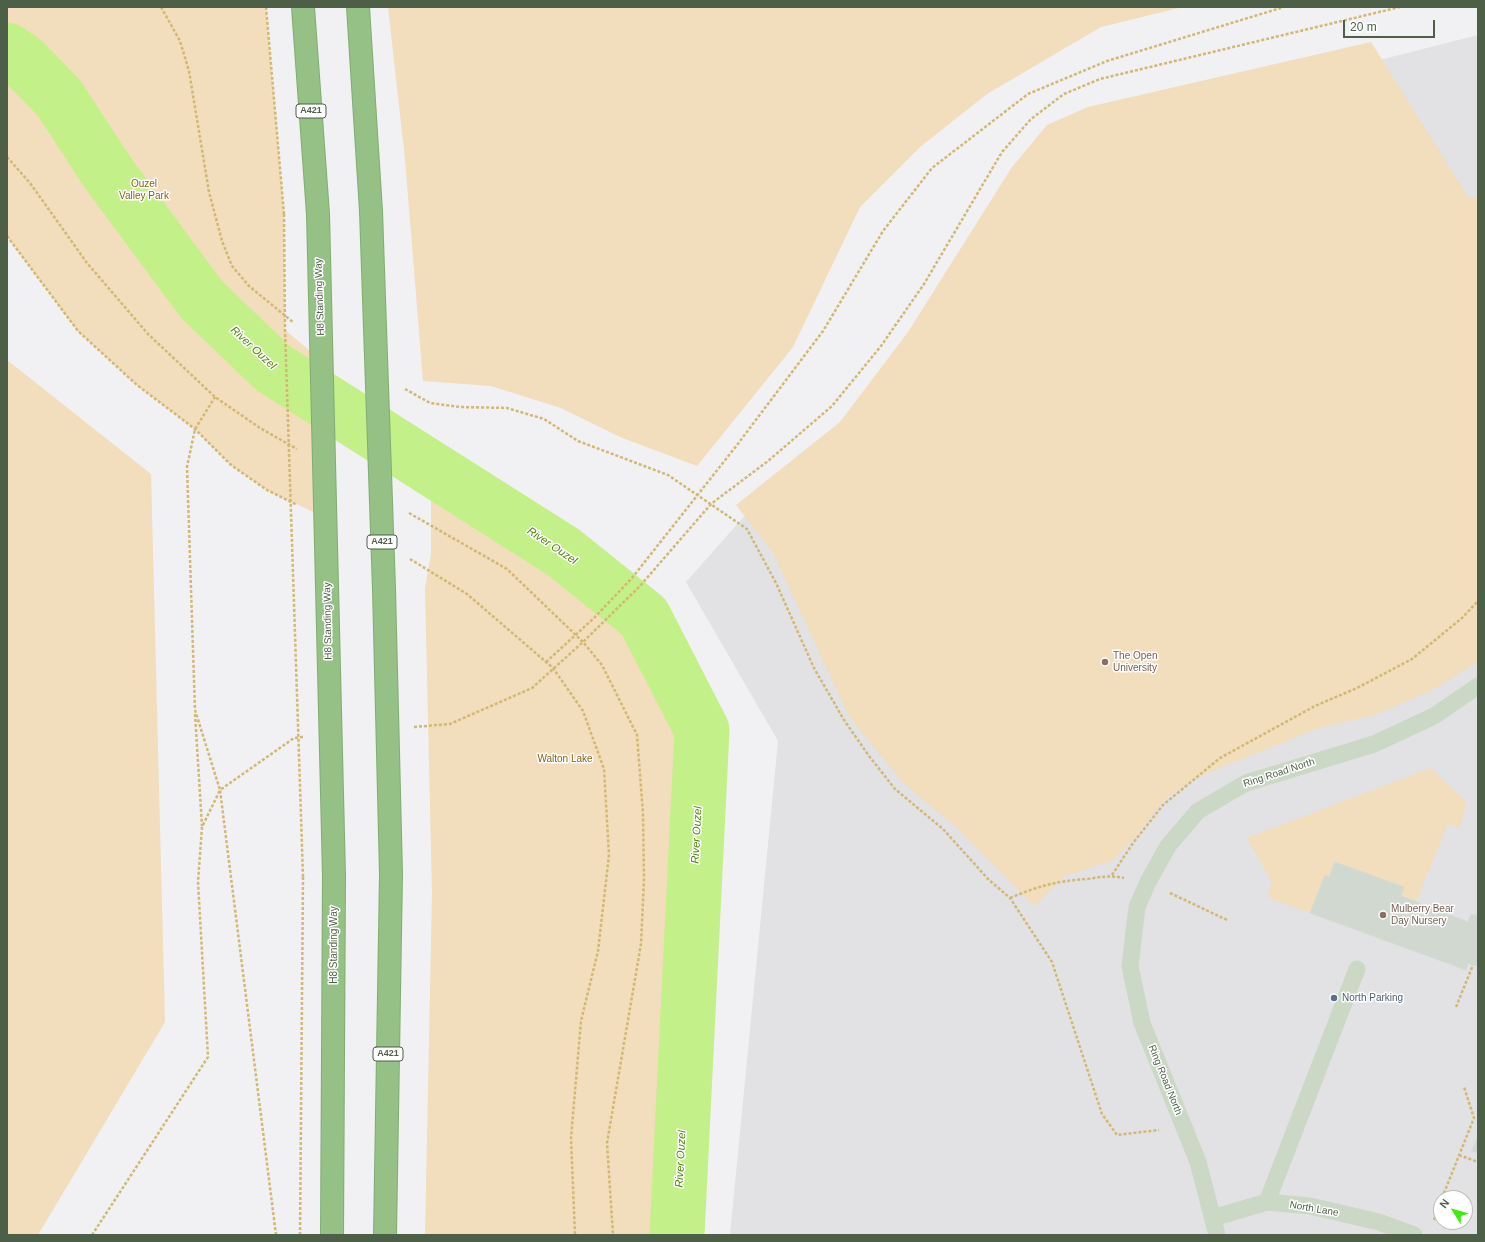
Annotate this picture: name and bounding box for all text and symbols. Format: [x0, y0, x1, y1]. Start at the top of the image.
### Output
scale bar [1345, 12, 1437, 38]
text: 20 m [1350, 20, 1377, 34]
road number: A421 [296, 104, 326, 118]
park label: Ouzel Valley Park [119, 178, 169, 202]
street label: H8 Standing Way [313, 258, 327, 336]
water label: River Ouzel [227, 324, 279, 372]
water label: River Ouzel [524, 524, 580, 568]
road number: A421 [367, 535, 397, 549]
street label: H8 Standing Way [321, 582, 335, 660]
place label: The Open University [1113, 650, 1157, 674]
marker: The Open University [1100, 657, 1110, 667]
park label: Walton Lake [537, 753, 593, 765]
street label: Ring Road North [1242, 756, 1316, 790]
water label: River Ouzel [689, 806, 705, 864]
place label: Mulberry Bear Day Nursery [1391, 903, 1454, 926]
street label: H8 Standing Way [328, 906, 340, 984]
marker: Mulberry Bear Day Nursery [1378, 910, 1388, 920]
place label: North Parking [1342, 992, 1403, 1004]
marker: North Parking [1329, 993, 1339, 1003]
street label: Ring Road North [1145, 1043, 1185, 1117]
road number: A421 [373, 1047, 403, 1061]
water label: River Ouzel [673, 1130, 689, 1188]
north arrow [1433, 1190, 1473, 1230]
text: N [1437, 1197, 1451, 1210]
street label: North Lane [1289, 1199, 1339, 1219]

